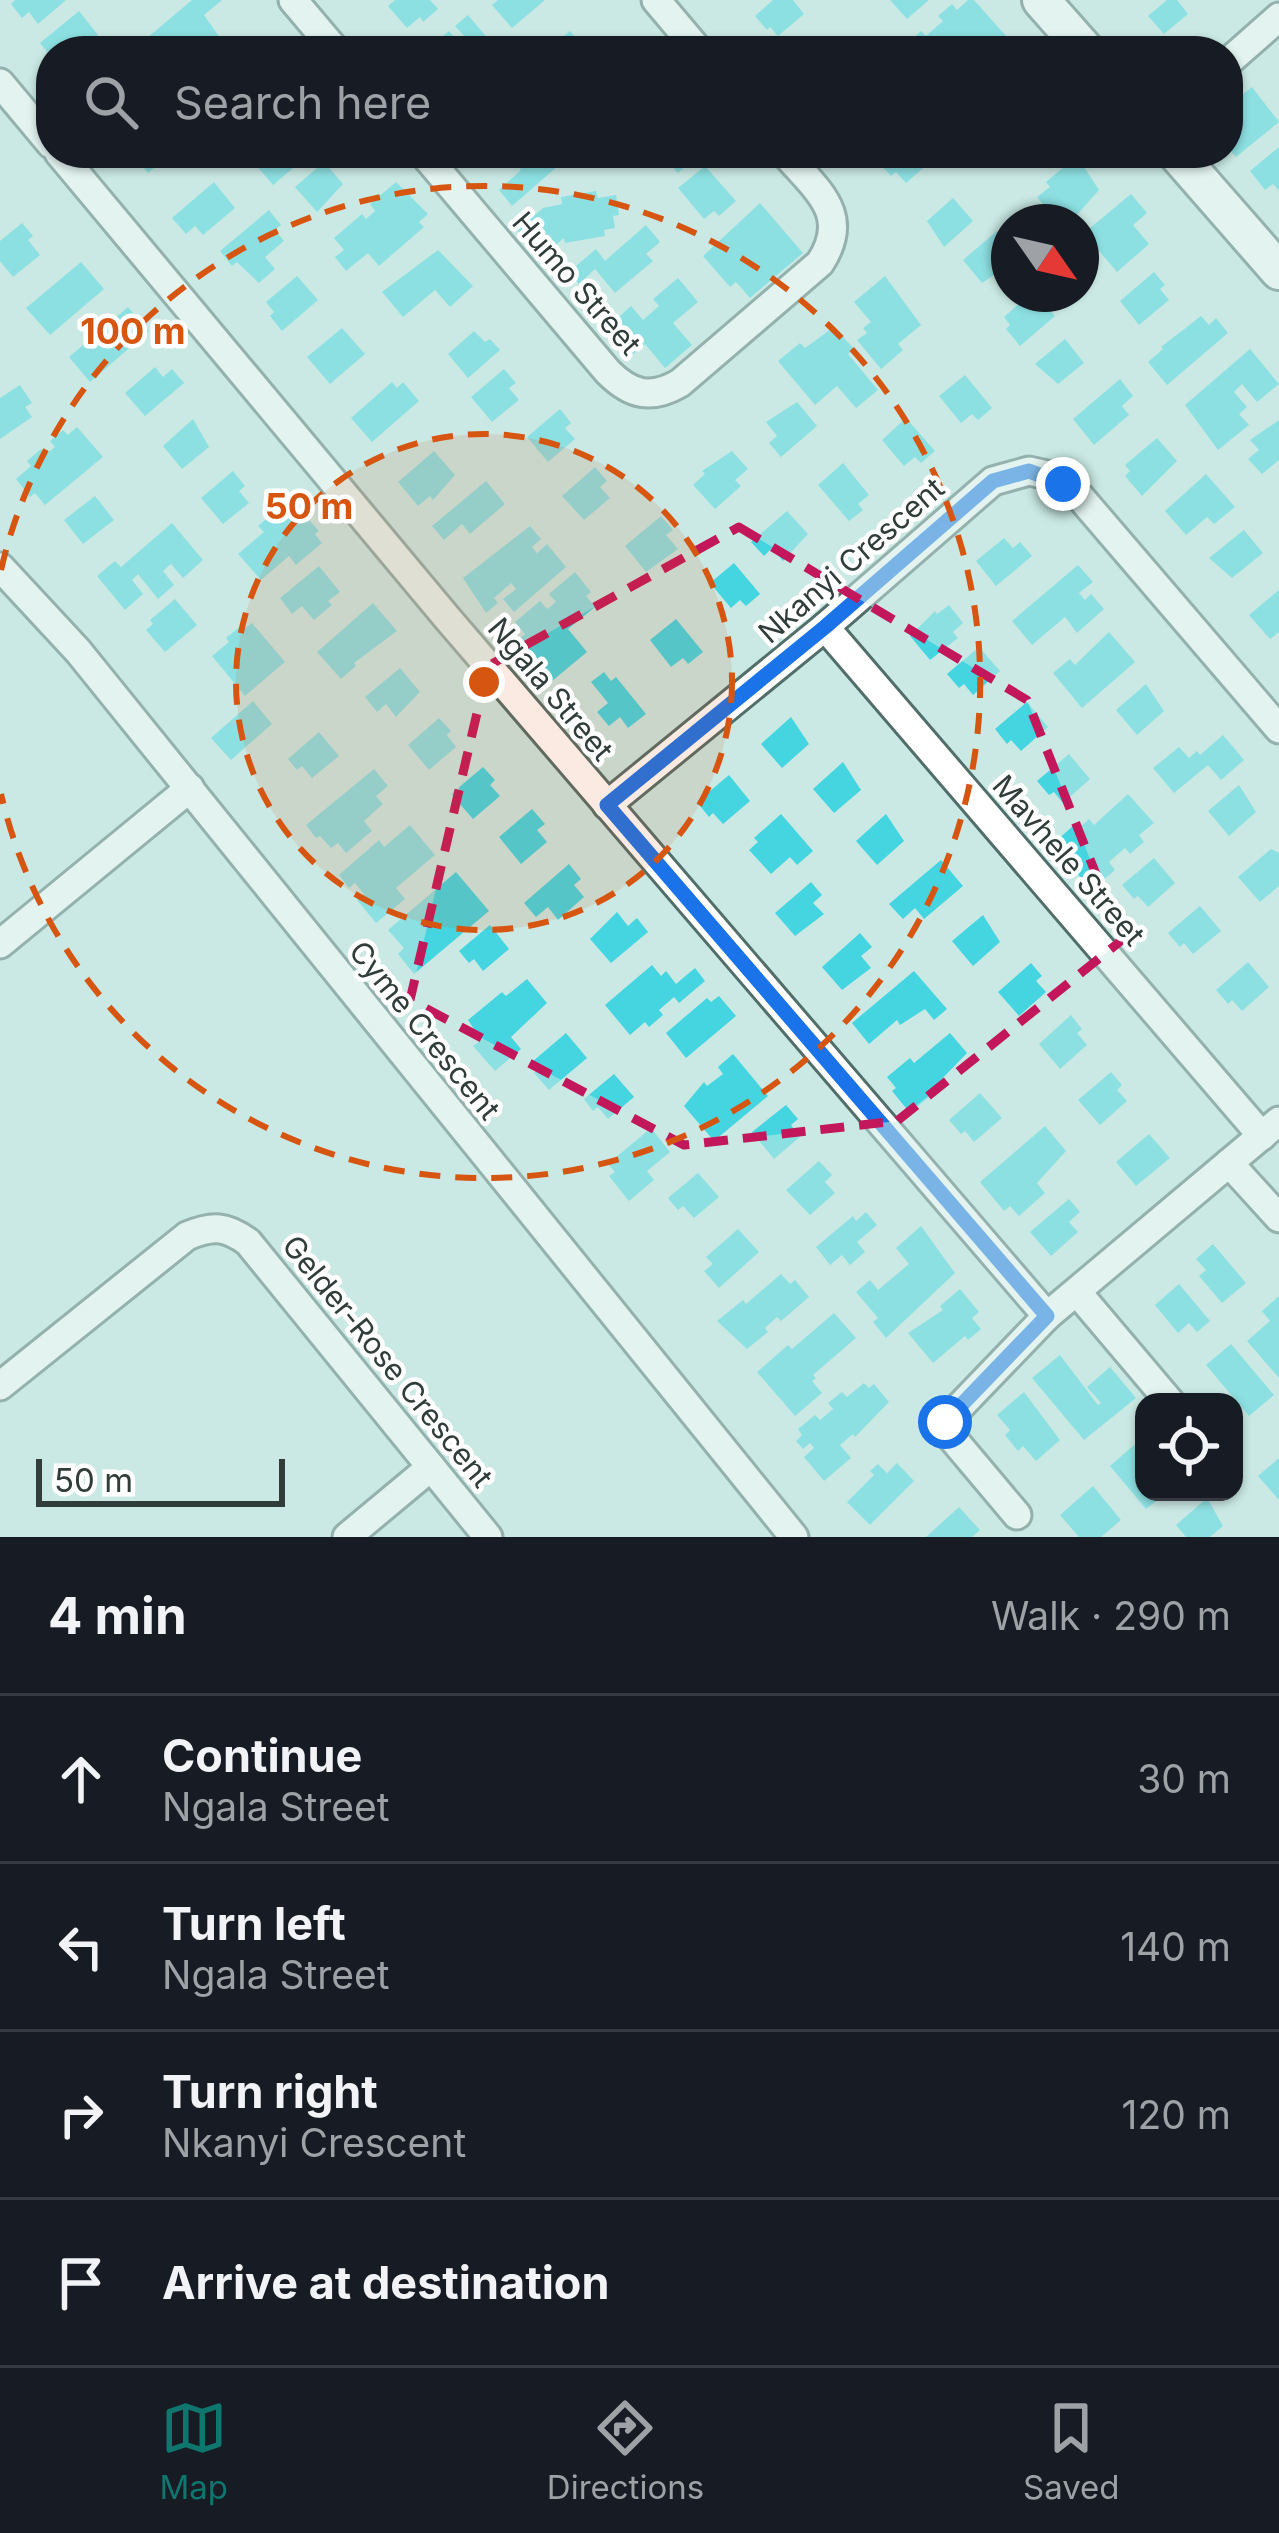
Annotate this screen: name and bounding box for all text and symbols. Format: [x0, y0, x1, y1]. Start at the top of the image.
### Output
search box [36, 36, 1243, 168]
icon: search [78, 69, 144, 135]
text: Search here [174, 75, 431, 130]
street label: Humo Street [505, 204, 649, 362]
north arrow [991, 204, 1099, 312]
text: 100 m [80, 309, 186, 353]
route end [1036, 457, 1090, 511]
street label: Nkanyi Crescent [751, 470, 951, 650]
text: 50 m [265, 484, 353, 528]
street label: Ngala Street [481, 610, 621, 768]
centre of rings [463, 661, 505, 703]
street label: Mavhele Street [985, 768, 1153, 953]
street label: Cyme Crescent [342, 934, 508, 1127]
street label: Gelder-Rose Crescent [275, 1228, 501, 1494]
map controls [1135, 1393, 1243, 1501]
button: locate [1135, 1393, 1243, 1501]
route start [918, 1395, 972, 1449]
scale bar [36, 1453, 285, 1506]
text: 50 m [54, 1460, 133, 1500]
text: 4 min [48, 1585, 187, 1646]
text: Walk · 290 m [991, 1592, 1231, 1639]
text: Continue [162, 1728, 362, 1783]
icon: ahead [48, 1746, 114, 1812]
text: 30 m [1137, 1755, 1231, 1802]
text: Ngala Street [162, 1783, 390, 1830]
text: Turn left [162, 1896, 346, 1951]
icon: left [48, 1914, 114, 1980]
text: 140 m [1120, 1923, 1231, 1970]
text: Ngala Street [162, 1951, 390, 1998]
text: Turn right [162, 2064, 378, 2119]
icon: right [48, 2082, 114, 2148]
text: 120 m [1122, 2091, 1231, 2138]
text: Nkanyi Crescent [162, 2119, 466, 2166]
icon: arrive [48, 2250, 114, 2316]
text: Arrive at destination [162, 2255, 609, 2310]
tab: Map [159, 2395, 228, 2507]
tab: Directions [547, 2395, 704, 2507]
tab: Saved [1023, 2395, 1120, 2507]

